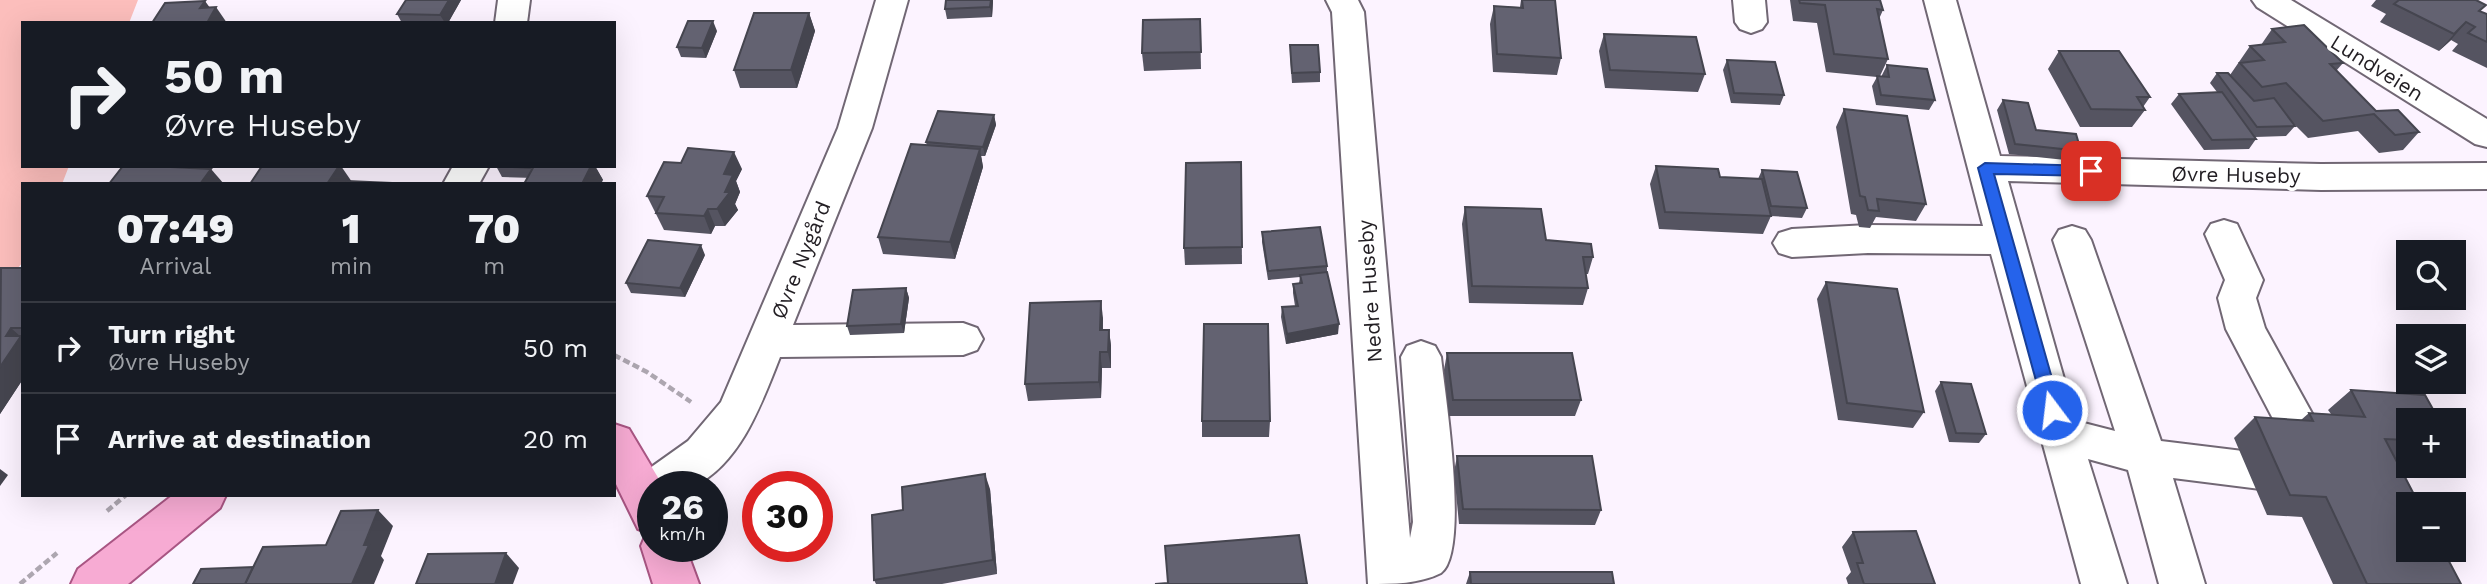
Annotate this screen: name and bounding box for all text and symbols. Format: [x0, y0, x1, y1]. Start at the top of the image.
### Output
street label: Lundveien [2326, 29, 2428, 106]
text: 50 m [164, 47, 284, 105]
icon: right [49, 49, 140, 140]
text: Øvre Huseby [164, 106, 361, 144]
pin [2061, 141, 2121, 201]
icon: arrive [2072, 152, 2110, 190]
street label: Øvre Huseby [2171, 161, 2301, 188]
street label: Øvre Nygård [766, 197, 836, 322]
text: 07:49 [117, 204, 234, 253]
text: 1 [342, 204, 361, 253]
text: 70 [468, 204, 520, 253]
street label: Nedre Huseby [1352, 219, 1387, 363]
map controls [2396, 240, 2466, 562]
button: search [2396, 240, 2466, 310]
text: Arrival [140, 253, 211, 280]
text: min [330, 253, 372, 280]
text: m [483, 253, 505, 280]
text: Turn right [108, 319, 235, 349]
button: layers [2396, 324, 2466, 394]
icon: right [49, 329, 87, 367]
text: 50 m [523, 333, 588, 363]
text: Øvre Huseby [108, 349, 250, 376]
position arrow [2015, 373, 2089, 447]
button: + [2396, 408, 2466, 478]
icon: arrive [49, 420, 87, 458]
text: Arrive at destination [108, 424, 371, 454]
text: 20 m [523, 424, 588, 454]
speed limit sign: 30 [742, 471, 833, 562]
text: 26 [661, 486, 704, 528]
button: − [2396, 492, 2466, 562]
text: km/h [659, 523, 706, 544]

